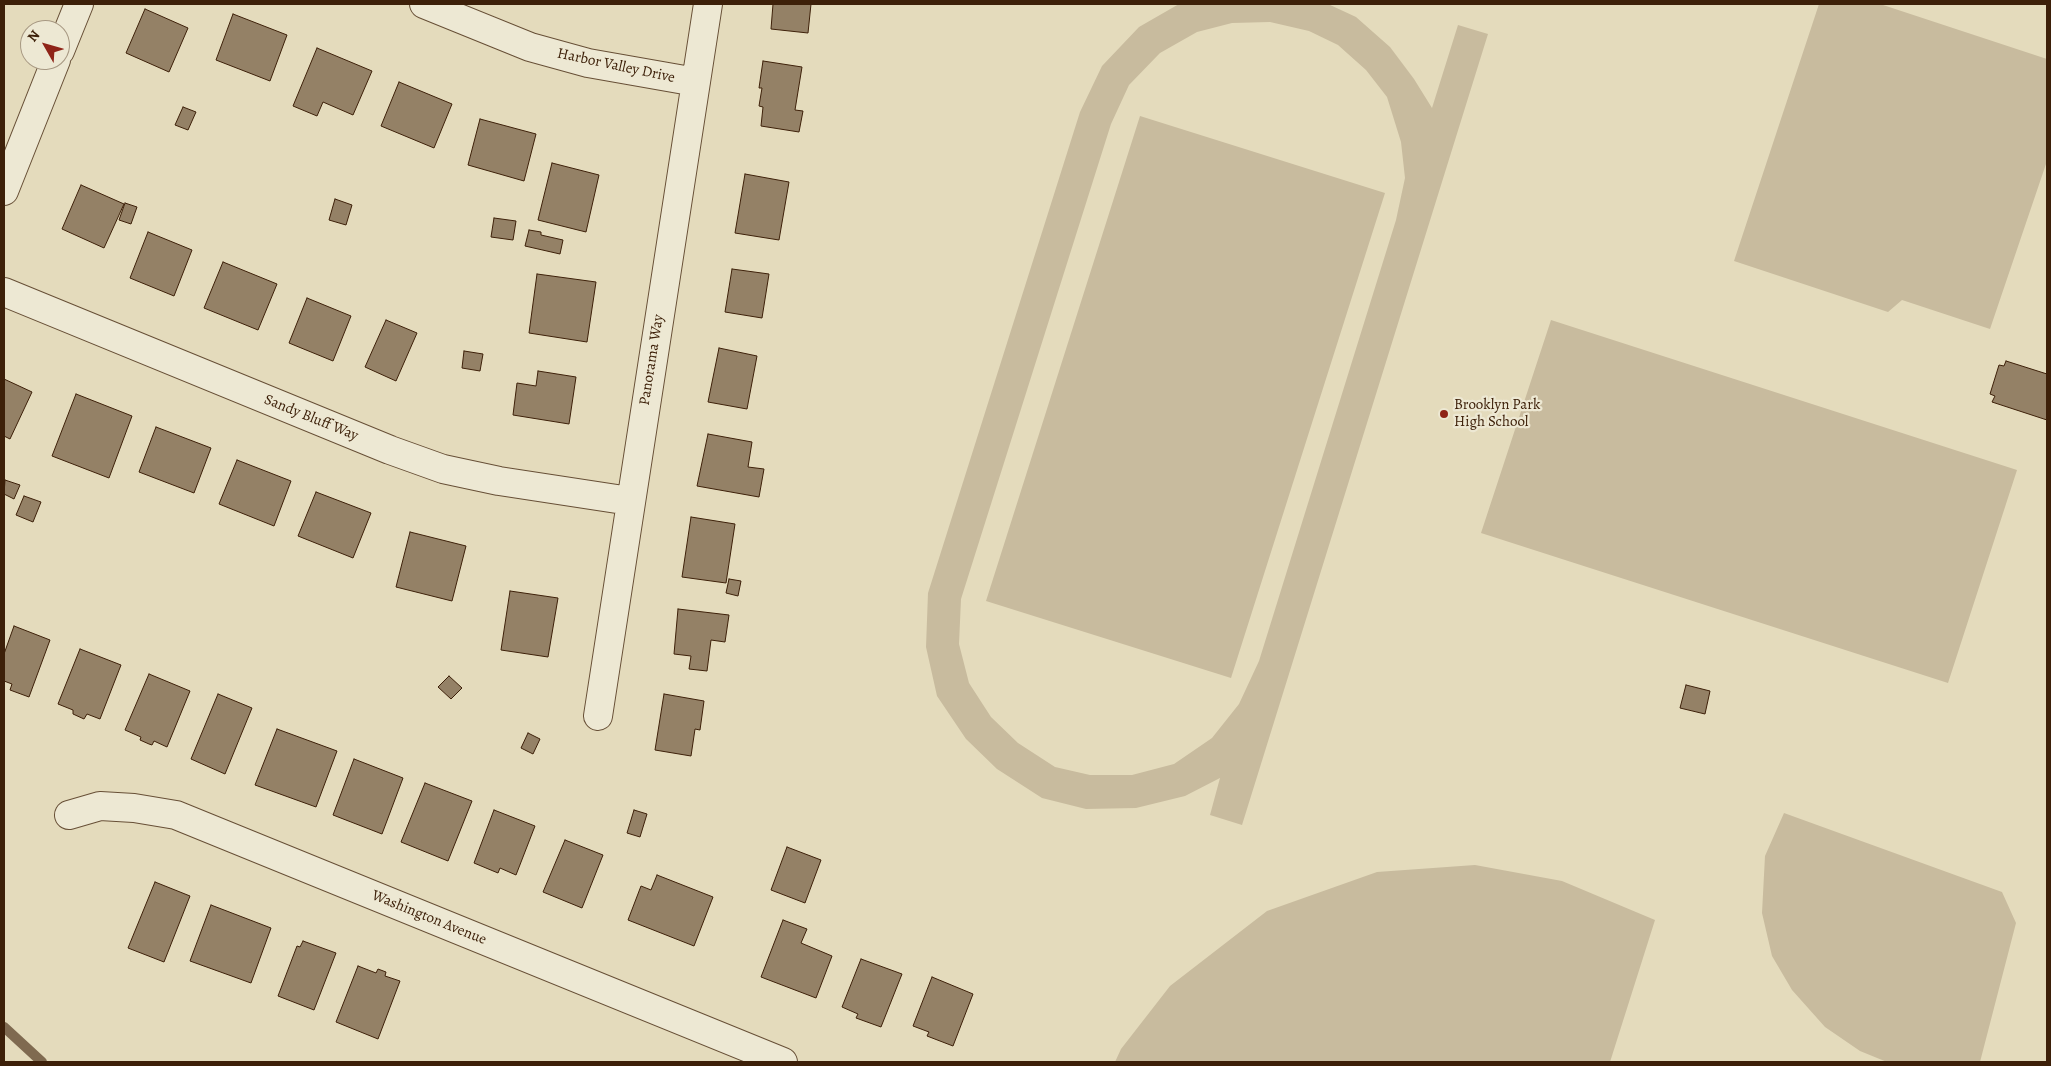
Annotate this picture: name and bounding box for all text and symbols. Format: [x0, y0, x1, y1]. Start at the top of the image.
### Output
north arrow [20, 20, 70, 70]
text: N [23, 26, 44, 46]
street label: Harbor Valley Drive [556, 45, 676, 87]
street label: Panorama Way [636, 313, 668, 407]
street label: Sandy Bluff Way [261, 391, 361, 445]
place label: Brooklyn Park High School [1454, 396, 1540, 431]
marker: Brooklyn Park High School [1438, 408, 1450, 420]
street label: Washington Avenue [369, 887, 489, 949]

